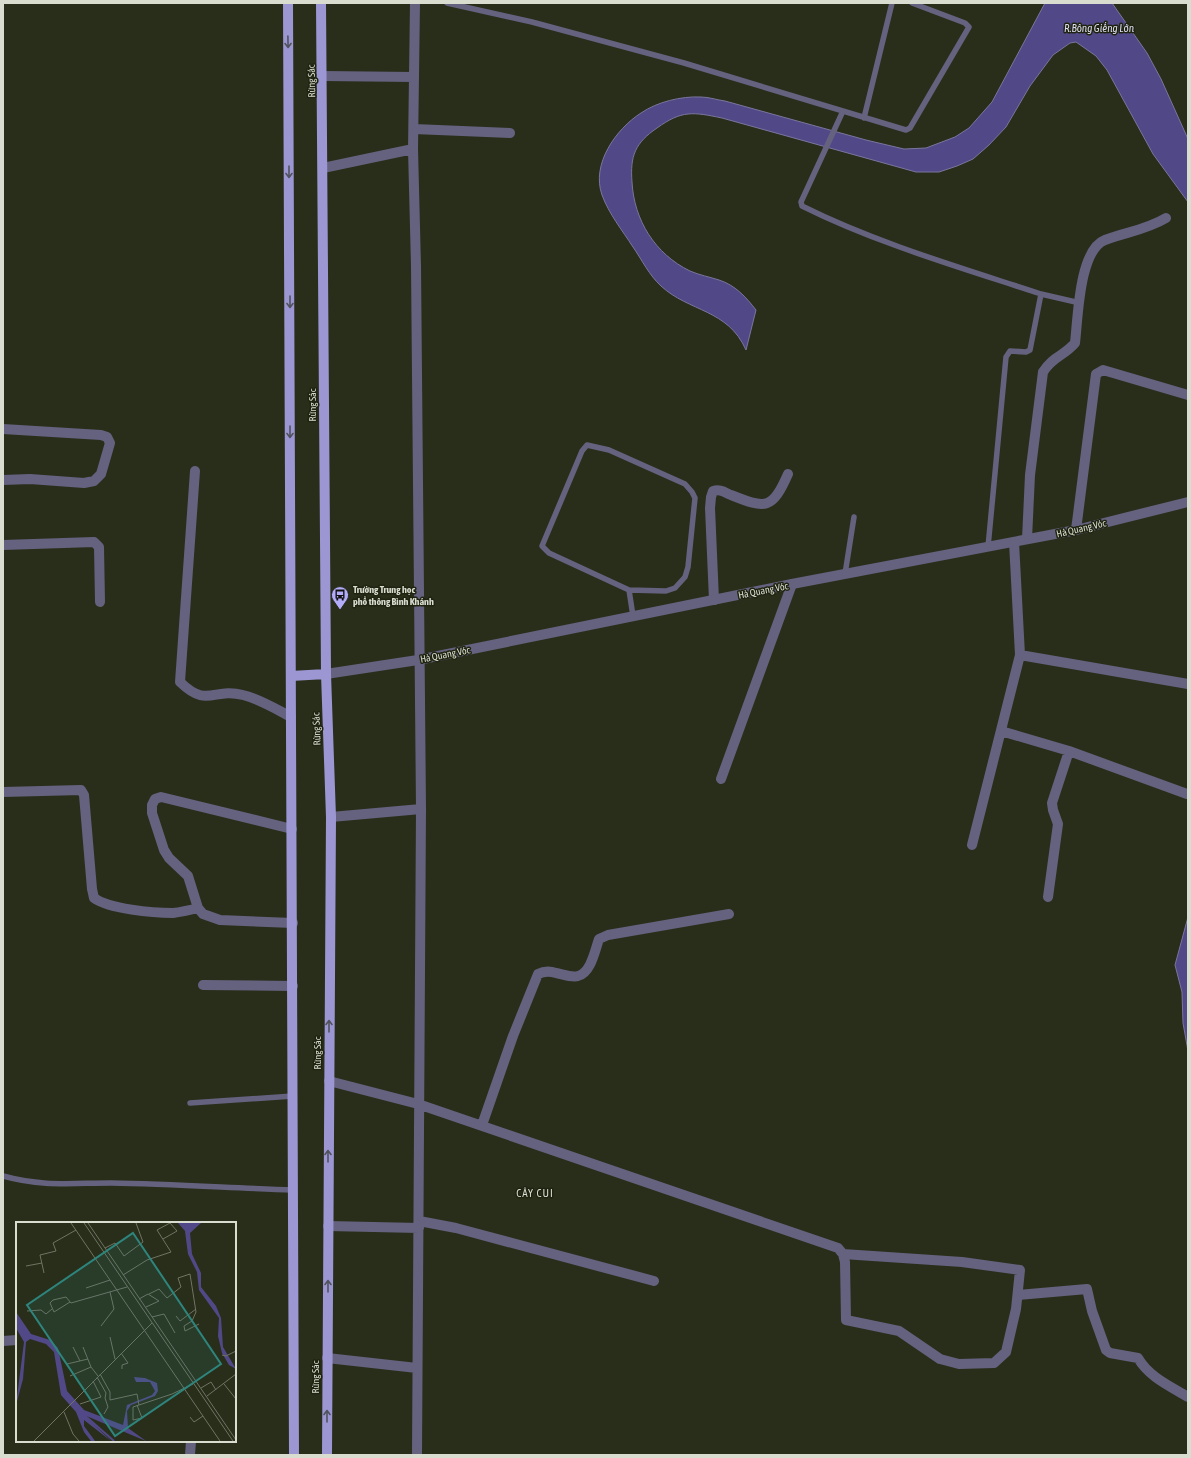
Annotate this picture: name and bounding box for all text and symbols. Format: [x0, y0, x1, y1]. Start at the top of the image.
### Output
water label: R.Bông Giếng Lớn [1064, 22, 1135, 34]
one-way arrow [284, 35, 292, 48]
street label: Rừng Sác [306, 64, 317, 98]
one-way arrow [285, 165, 293, 178]
one-way arrow [286, 295, 294, 308]
street label: Rừng Sác [307, 388, 318, 421]
one-way arrow [286, 425, 294, 438]
street label: Hà Quang Vóc [1055, 517, 1107, 540]
street label: Hà Quang Vóc [737, 580, 789, 601]
place label: Trường Trung học phổ thông Bình Khánh [353, 584, 434, 607]
bus stop icon: Trường Trung học phổ thông Bình Khánh [330, 585, 350, 610]
street label: Hà Quang Vóc [419, 644, 471, 665]
street label: Rừng Sác [310, 712, 323, 746]
one-way arrow [325, 1020, 333, 1033]
street label: Rừng Sác [312, 1036, 323, 1069]
one-way arrow [324, 1150, 332, 1163]
district label: CÂY CUI [516, 1187, 554, 1199]
inset map [16, 1222, 236, 1442]
one-way arrow [324, 1280, 332, 1293]
street label: Rừng Sác [310, 1360, 321, 1393]
one-way arrow [323, 1410, 331, 1423]

